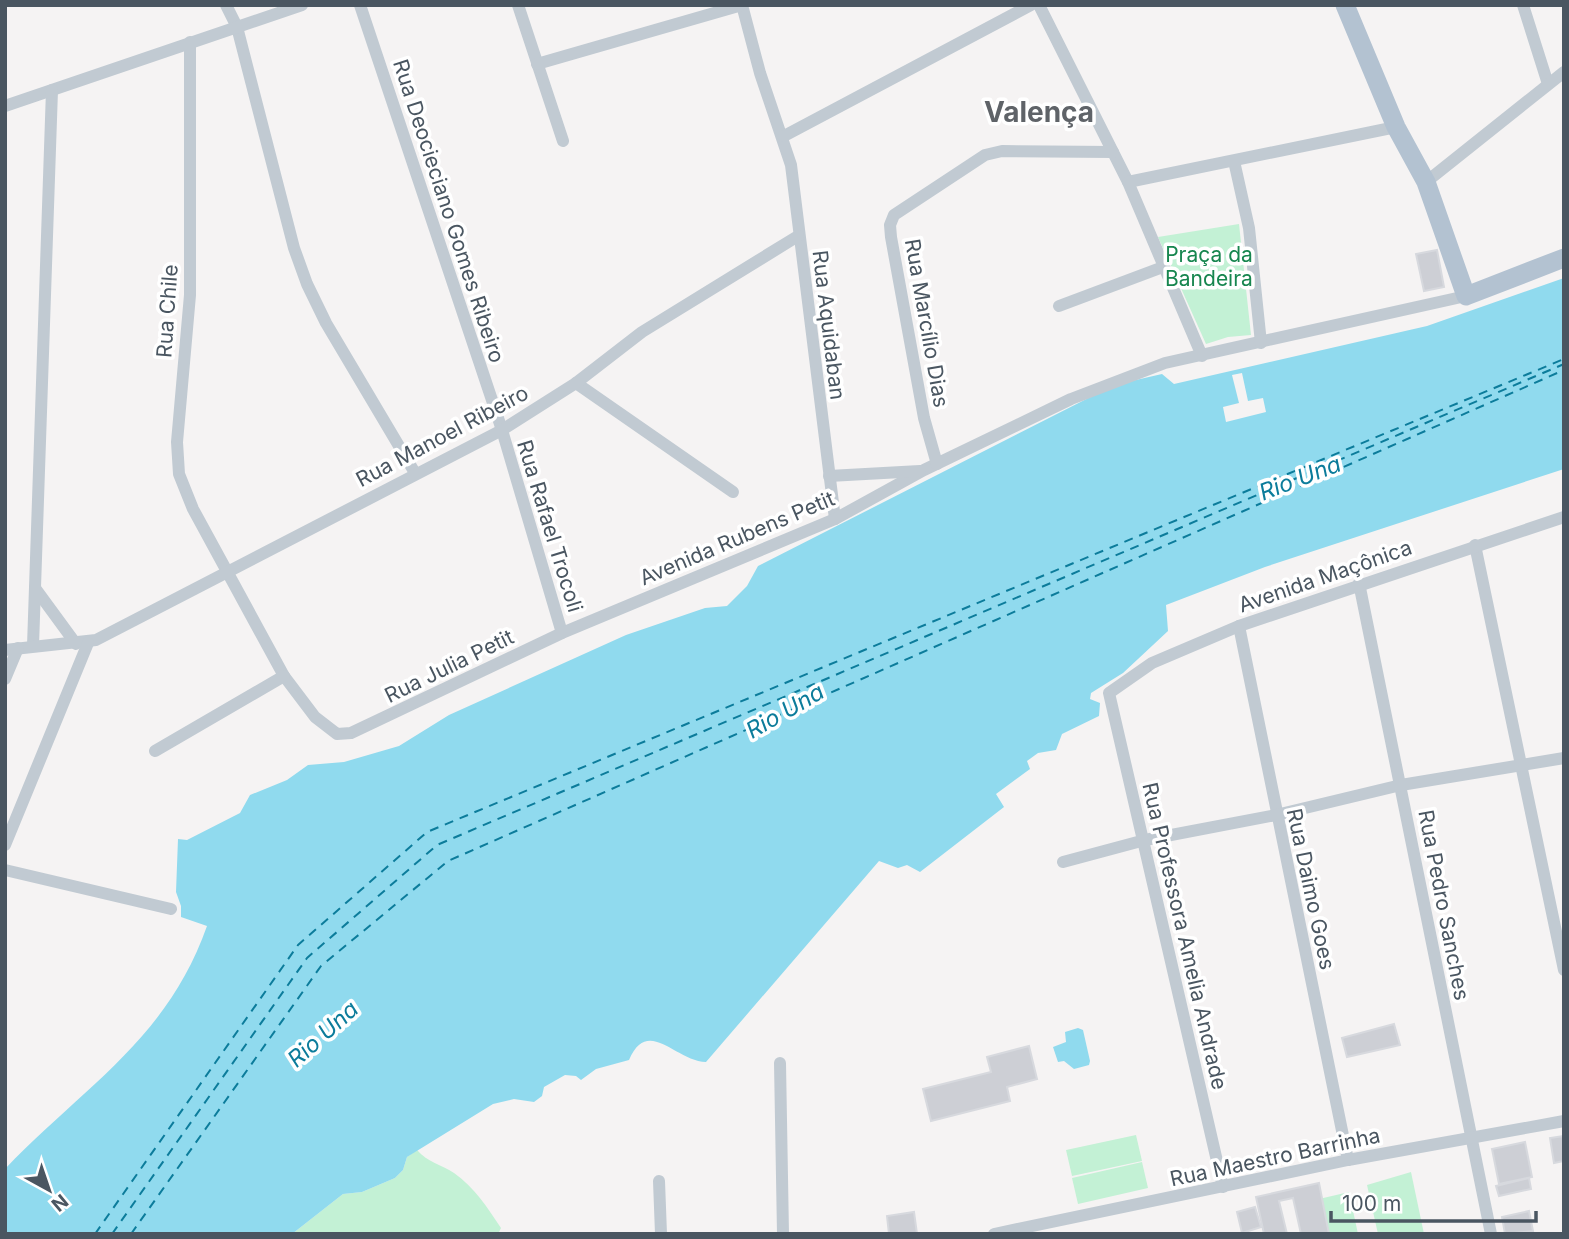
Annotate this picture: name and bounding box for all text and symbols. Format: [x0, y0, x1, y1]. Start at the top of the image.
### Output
street label: Rua Deocieciano Gomes Ribeiro [388, 56, 510, 366]
district label: Valença [984, 95, 1094, 129]
street label: Rua Marcílio Dias [900, 237, 954, 409]
park label: Praça da Bandeira [1165, 242, 1253, 291]
street label: Rua Aquidaban [807, 249, 851, 401]
street label: Rua Chile [151, 263, 183, 359]
street label: Rua Manoel Ribeiro [352, 380, 532, 492]
street label: Rua Rafael Trocoli [512, 437, 588, 615]
water label: Rio Una [1255, 450, 1345, 506]
street label: Avenida Rubens Petit [636, 486, 838, 590]
street label: Avenida Maçônica [1235, 535, 1415, 617]
street label: Rua Julia Petit [380, 624, 518, 708]
water label: Rio Una [741, 678, 829, 744]
street label: Rua Professora Amelia Andrade [1137, 780, 1233, 1092]
street label: Rua Daimo Goes [1282, 806, 1340, 972]
street label: Rua Pedro Sanches [1413, 808, 1475, 1002]
water label: Rio Una [282, 995, 364, 1073]
street label: Rua Maestro Barrinha [1168, 1122, 1382, 1192]
north arrow [14, 1155, 84, 1225]
scale bar [1331, 1180, 1536, 1224]
text: N [47, 1189, 73, 1216]
text: 100 m [1342, 1191, 1401, 1216]

